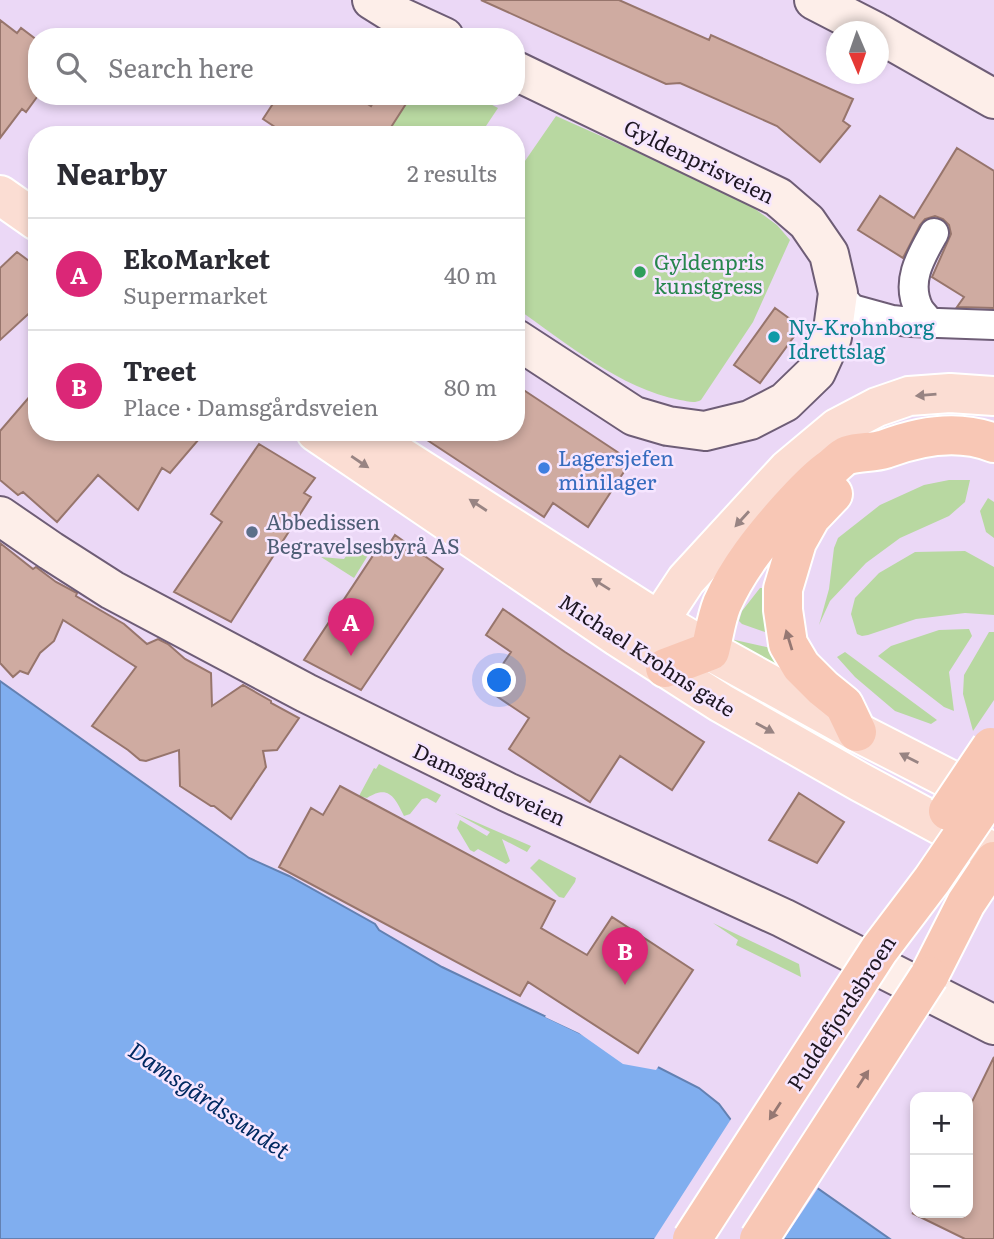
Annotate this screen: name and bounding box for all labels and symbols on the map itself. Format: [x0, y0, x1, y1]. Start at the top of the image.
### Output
north arrow [826, 21, 889, 84]
street label: Gyldenprisveien [619, 110, 781, 210]
place label: Gyldenpris kunstgress [654, 245, 764, 300]
marker: Gyldenpris kunstgress [632, 264, 648, 280]
place label: Ny-Krohnborg Idrettslag [788, 310, 935, 365]
marker: Ny-Krohnborg Idrettslag [766, 329, 782, 345]
one-way arrow [915, 390, 937, 401]
place label: Lagersjefen minilager [558, 441, 674, 496]
one-way arrow [351, 455, 369, 469]
marker: Lagersjefen minilager [536, 460, 552, 476]
one-way arrow [468, 498, 487, 511]
place label: Abbedissen Begravelsesbyrå AS [266, 505, 460, 560]
one-way arrow [735, 511, 750, 528]
marker: Abbedissen Begravelsesbyrå AS [244, 524, 260, 540]
one-way arrow [592, 578, 611, 591]
street label: Michael Krohns gate [554, 585, 743, 723]
pin: A [328, 598, 374, 656]
one-way arrow [784, 629, 794, 650]
your location [482, 663, 516, 697]
one-way arrow [755, 722, 775, 734]
street label: Damsgårdsveien [408, 734, 572, 832]
one-way arrow [899, 753, 919, 764]
pin: B [602, 927, 648, 985]
street label: Puddefjordsbroen [778, 928, 902, 1096]
water label: Damsgårdssundet [122, 1032, 298, 1166]
one-way arrow [856, 1069, 869, 1089]
one-way arrow [769, 1101, 782, 1120]

